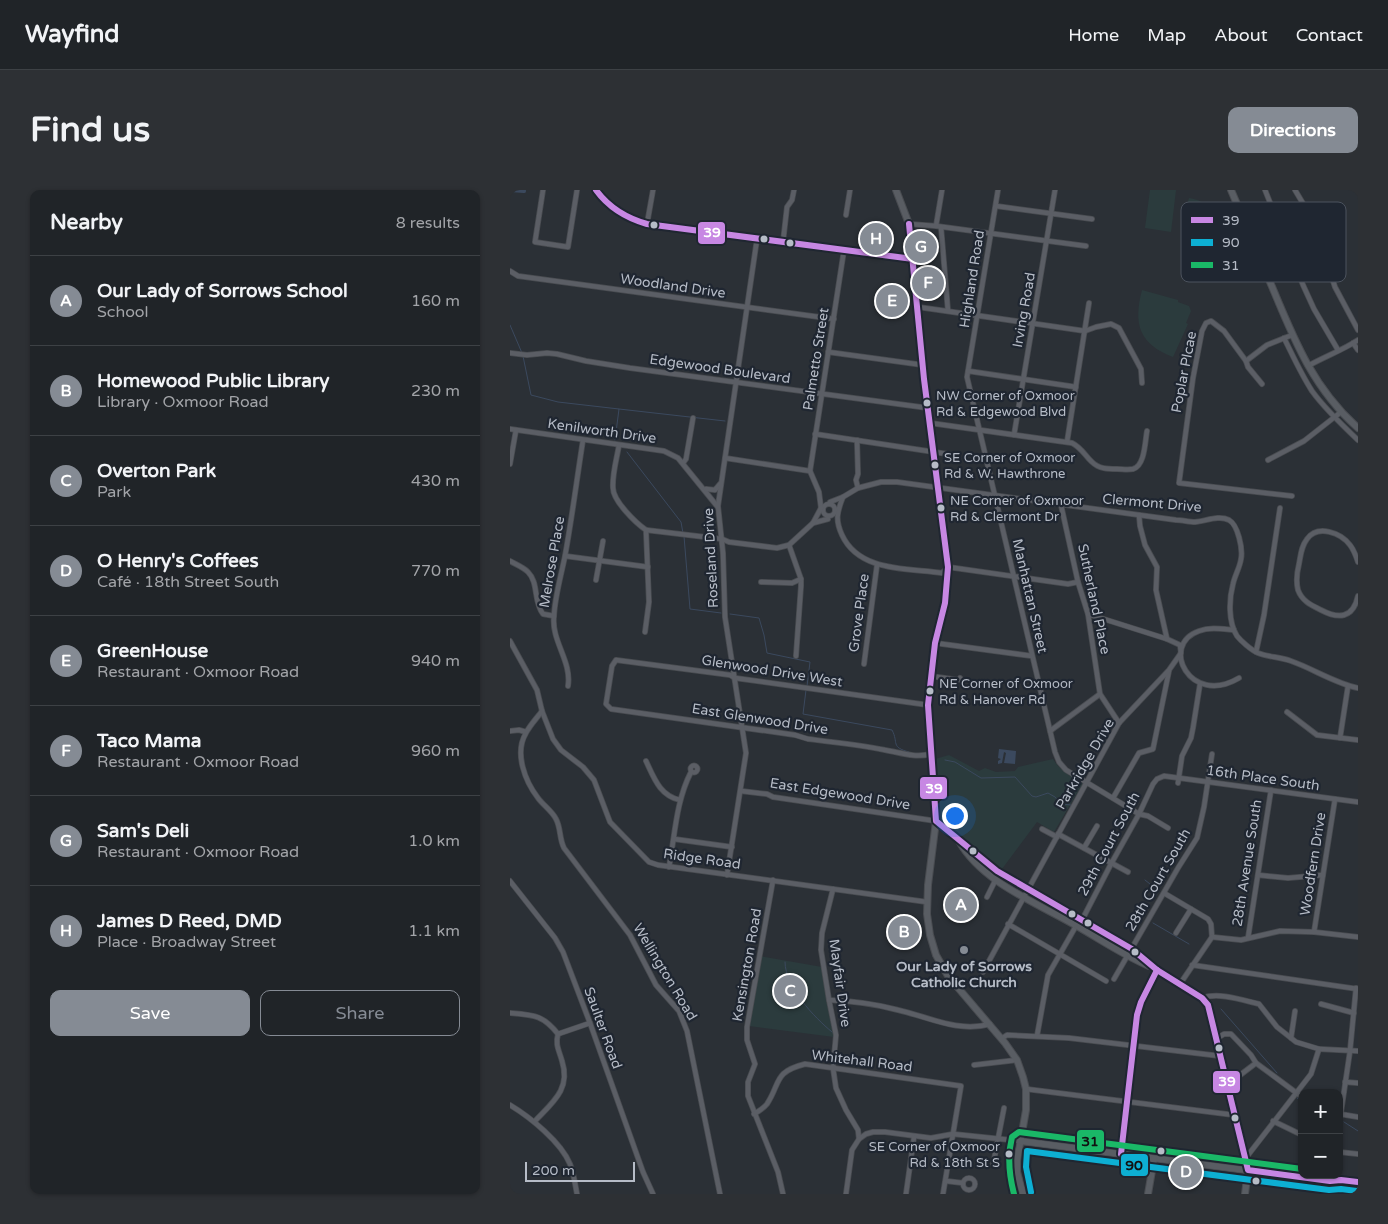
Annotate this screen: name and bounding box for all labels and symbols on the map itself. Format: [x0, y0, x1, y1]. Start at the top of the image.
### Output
legend [1181, 202, 1346, 282]
text: 39 [1222, 212, 1240, 229]
unlabelled marker [649, 220, 659, 230]
pin: H [860, 220, 892, 258]
line badge: 39 [697, 221, 726, 245]
text: 39 [703, 224, 721, 241]
pin: G [905, 228, 937, 266]
street label: Highland Road [956, 229, 988, 329]
unlabelled marker [759, 234, 769, 244]
text: 90 [1222, 234, 1240, 251]
unlabelled marker [785, 238, 795, 248]
text: 31 [1222, 257, 1240, 274]
pin: F [912, 264, 944, 302]
street label: Woodland Drive [619, 270, 727, 302]
street label: Irving Road [1009, 271, 1039, 349]
pin: E [876, 282, 908, 320]
street label: Palmetto Street [799, 306, 833, 412]
street label: Poplar Plcae [1168, 330, 1200, 414]
street label: Edgewood Boulevard [649, 351, 791, 387]
place label: NW Corner of Oxmoor Rd & Edgewood Blvd [936, 388, 1075, 420]
marker: NW Corner of Oxmoor Rd & Edgewood Blvd [922, 398, 932, 408]
street label: Kenilworth Drive [547, 415, 658, 447]
place label: SE Corner of Oxmoor Rd & W. Hawthrone [944, 450, 1075, 482]
marker: SE Corner of Oxmoor Rd & W. Hawthrone [930, 460, 940, 470]
street label: Clermont Drive [1102, 490, 1202, 516]
place label: NE Corner of Oxmoor Rd & Clermont Dr [950, 493, 1084, 525]
marker: NE Corner of Oxmoor Rd & Clermont Dr [936, 503, 946, 513]
street label: Roseland Drive [700, 508, 722, 608]
street label: Melrose Place [536, 515, 568, 609]
street label: Manhattan Street [1009, 537, 1052, 655]
street label: Sutherland Place [1074, 542, 1114, 656]
street label: Grove Place [845, 573, 873, 653]
street label: Glenwood Drive West [700, 651, 844, 691]
place label: NE Corner of Oxmoor Rd & Hanover Rd [939, 676, 1073, 708]
marker: NE Corner of Oxmoor Rd & Hanover Rd [925, 686, 935, 696]
street label: East Glenwood Drive [691, 700, 829, 738]
street label: Parkridge Drive [1052, 715, 1118, 813]
street label: 16th Place South [1205, 762, 1321, 794]
street label: East Edgewood Drive [769, 775, 911, 813]
line badge: 39 [919, 776, 948, 800]
text: 39 [925, 780, 943, 797]
street label: 29th Court South [1074, 789, 1144, 899]
street label: 28th Avenue South [1229, 798, 1265, 928]
your location [942, 803, 968, 829]
street label: Woodfern Drive [1296, 811, 1330, 917]
street label: 28th Court South [1122, 826, 1194, 934]
street label: Ridge Road [662, 845, 742, 873]
unlabelled marker [968, 846, 978, 856]
pin: A [945, 886, 977, 924]
street label: Kensington Road [729, 907, 765, 1023]
unlabelled marker [1067, 909, 1077, 919]
pin: B [888, 913, 920, 951]
unlabelled marker [1083, 918, 1093, 928]
street label: Wellington Road [629, 920, 701, 1024]
street label: Mayfair Drive [825, 938, 855, 1028]
marker: Our Lady of Sorrows Catholic Church [958, 944, 970, 956]
unlabelled marker [1130, 947, 1140, 957]
place label: Our Lady of Sorrows Catholic Church [896, 958, 1032, 991]
pin: C [774, 972, 806, 1010]
street label: Saulter Road [580, 985, 626, 1071]
unlabelled marker [1214, 1043, 1224, 1053]
street label: Whitehall Road [811, 1046, 913, 1076]
line badge: 39 [1212, 1070, 1241, 1094]
text: 39 [1218, 1073, 1236, 1090]
unlabelled marker [1230, 1113, 1240, 1123]
line badge: 31 [1076, 1129, 1105, 1153]
text: 31 [1081, 1133, 1099, 1150]
place label: SE Corner of Oxmoor Rd & 18th St S [869, 1139, 1000, 1171]
unlabelled marker [1156, 1146, 1166, 1156]
marker: SE Corner of Oxmoor Rd & 18th St S [1004, 1149, 1014, 1159]
line badge: 90 [1120, 1153, 1149, 1177]
pin: D [1170, 1153, 1202, 1191]
text: 90 [1125, 1157, 1143, 1174]
scale bar [525, 1159, 635, 1182]
unlabelled marker [1251, 1176, 1261, 1186]

